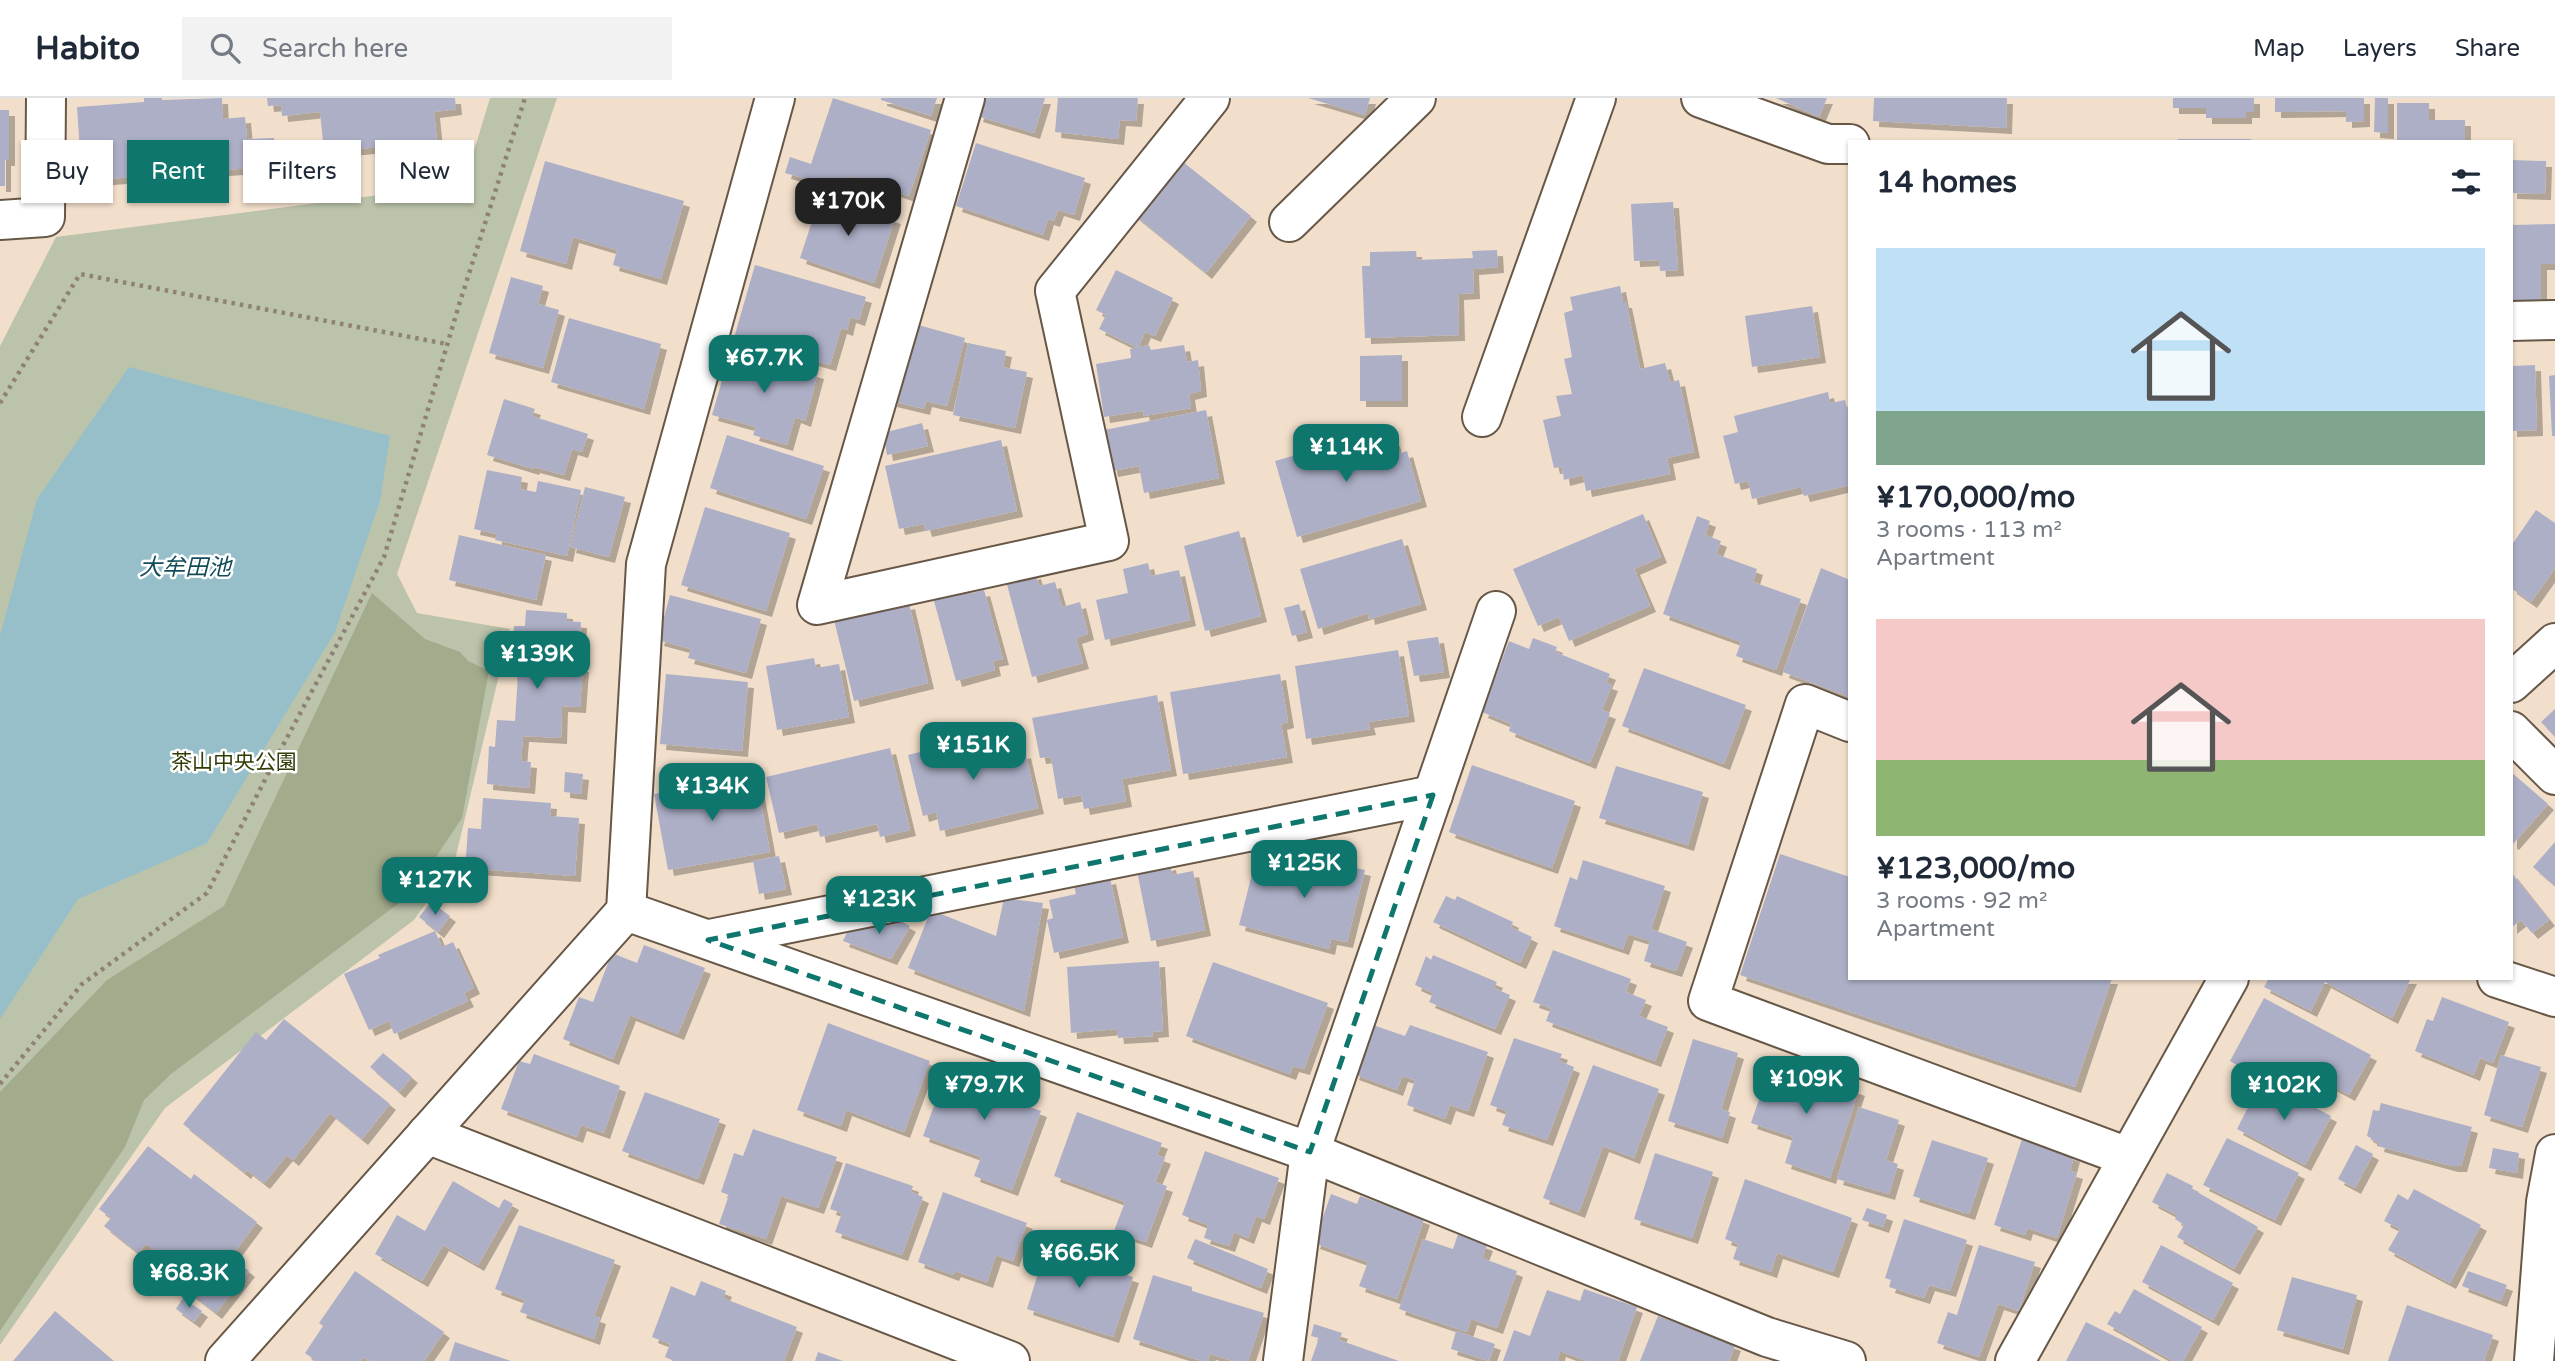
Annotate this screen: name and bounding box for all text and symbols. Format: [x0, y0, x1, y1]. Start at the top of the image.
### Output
search box [182, 17, 672, 80]
text: Habito [35, 29, 140, 68]
icon: search [206, 29, 244, 67]
text: Search here [262, 33, 408, 64]
text: Map [2253, 34, 2305, 63]
text: Layers [2343, 34, 2417, 63]
text: Share [2455, 34, 2520, 63]
chip: Buy [21, 140, 113, 203]
chip: Rent [127, 140, 229, 203]
chip: Filters [243, 140, 361, 203]
chip: New [375, 140, 474, 203]
icon: filters [2447, 163, 2485, 201]
text: 14 homes [1876, 164, 2017, 201]
pin: ¥170K [799, 178, 897, 238]
text: ¥170K [811, 187, 885, 215]
icon: home [2118, 293, 2244, 419]
pin: ¥67.7K [707, 336, 821, 395]
text: ¥67.7K [725, 344, 803, 372]
pin: ¥114K [1297, 424, 1395, 484]
text: ¥114K [1309, 433, 1383, 461]
text: ¥170,000/mo [1876, 479, 2075, 516]
text: 3 rooms · 113 m² [1876, 516, 2062, 544]
text: Apartment [1876, 544, 1995, 572]
water label: 大牟田池 [139, 554, 233, 582]
pin: ¥139K [488, 632, 586, 691]
text: ¥139K [500, 640, 574, 668]
icon: home [2118, 664, 2244, 790]
pin: ¥151K [924, 722, 1022, 782]
text: ¥151K [936, 731, 1010, 759]
park label: 茶山中央公園 [171, 750, 297, 775]
pin: ¥134K [663, 764, 761, 823]
text: ¥134K [675, 772, 749, 800]
pin: ¥125K [1255, 840, 1353, 900]
text: ¥125K [1267, 849, 1341, 877]
text: ¥123,000/mo [1876, 850, 2075, 887]
pin: ¥127K [386, 858, 484, 917]
text: ¥127K [398, 866, 472, 894]
pin: ¥123K [830, 876, 928, 936]
text: ¥123K [842, 885, 916, 913]
text: 3 rooms · 92 m² [1876, 887, 2047, 915]
text: Apartment [1876, 915, 1995, 943]
pin: ¥109K [1757, 1056, 1855, 1116]
pin: ¥79.7K [927, 1062, 1041, 1122]
pin: ¥102K [2235, 1062, 2333, 1122]
text: ¥109K [1769, 1065, 1843, 1093]
text: ¥79.7K [944, 1071, 1024, 1099]
text: ¥102K [2247, 1071, 2321, 1099]
pin: ¥66.5K [1022, 1230, 1136, 1290]
text: ¥66.5K [1039, 1239, 1119, 1267]
pin: ¥68.3K [132, 1250, 246, 1310]
text: ¥68.3K [149, 1259, 229, 1287]

